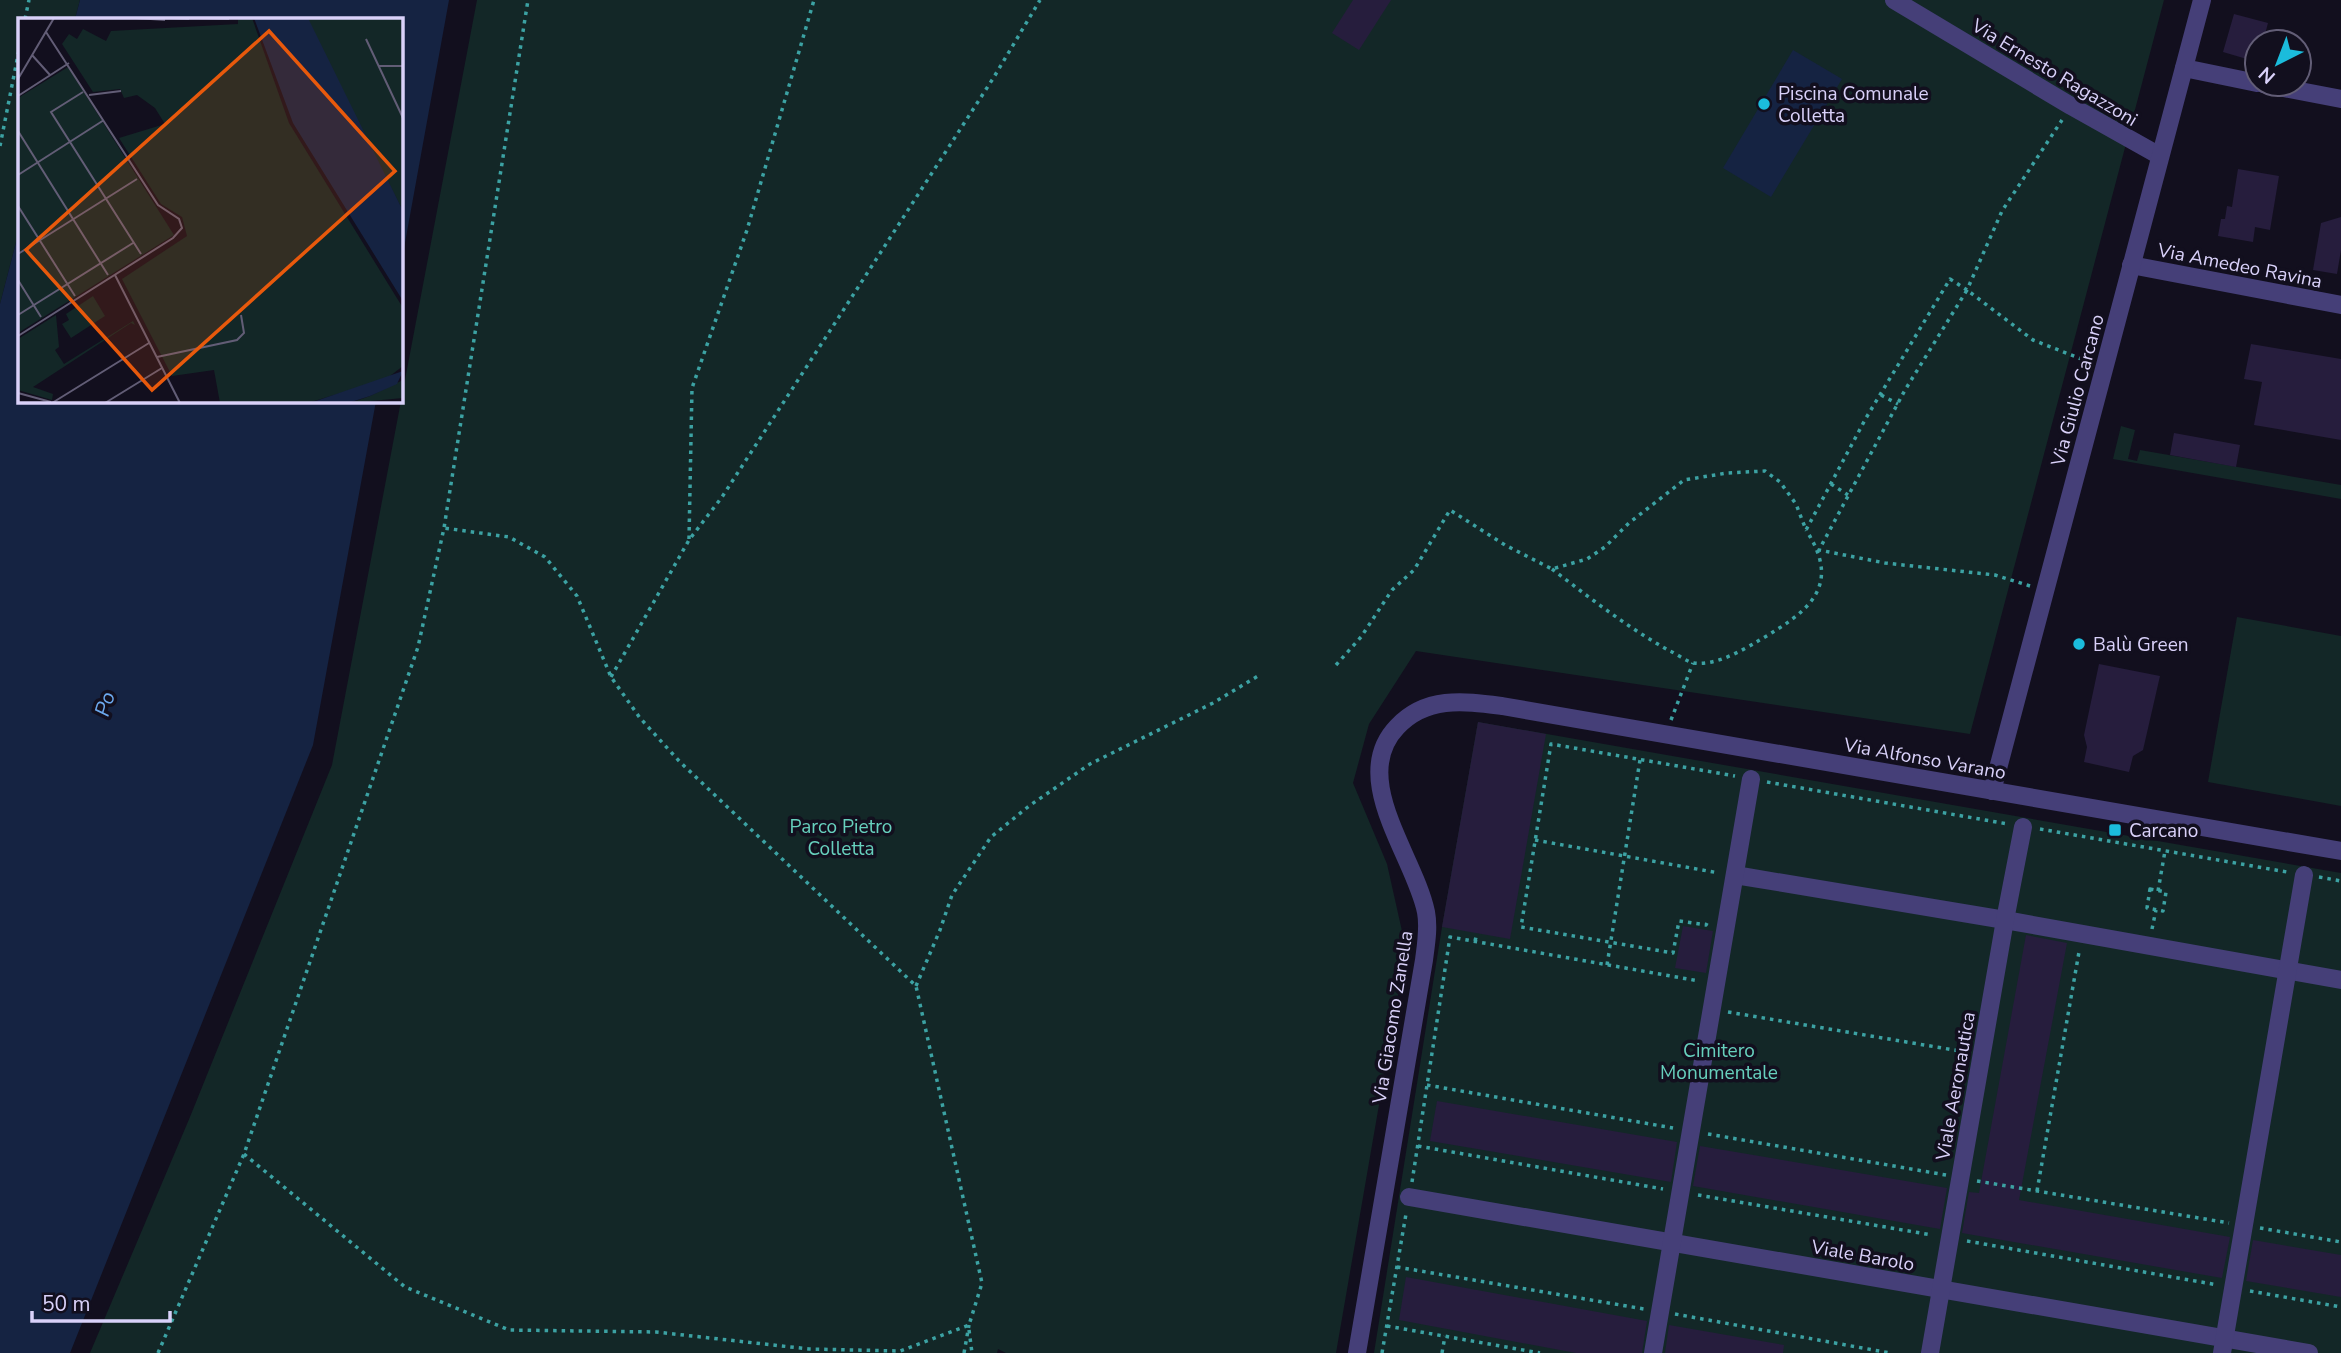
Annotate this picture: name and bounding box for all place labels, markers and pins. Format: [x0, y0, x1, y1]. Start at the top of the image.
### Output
place label: Piscina Comunale Colletta [1778, 81, 1929, 129]
marker: Piscina Comunale Colletta [1756, 96, 1772, 112]
place label: Balù Green [2093, 632, 2189, 658]
marker: Balù Green [2071, 636, 2087, 652]
place label: Carcano [2129, 818, 2198, 844]
marker: Carcano [2107, 822, 2123, 838]

